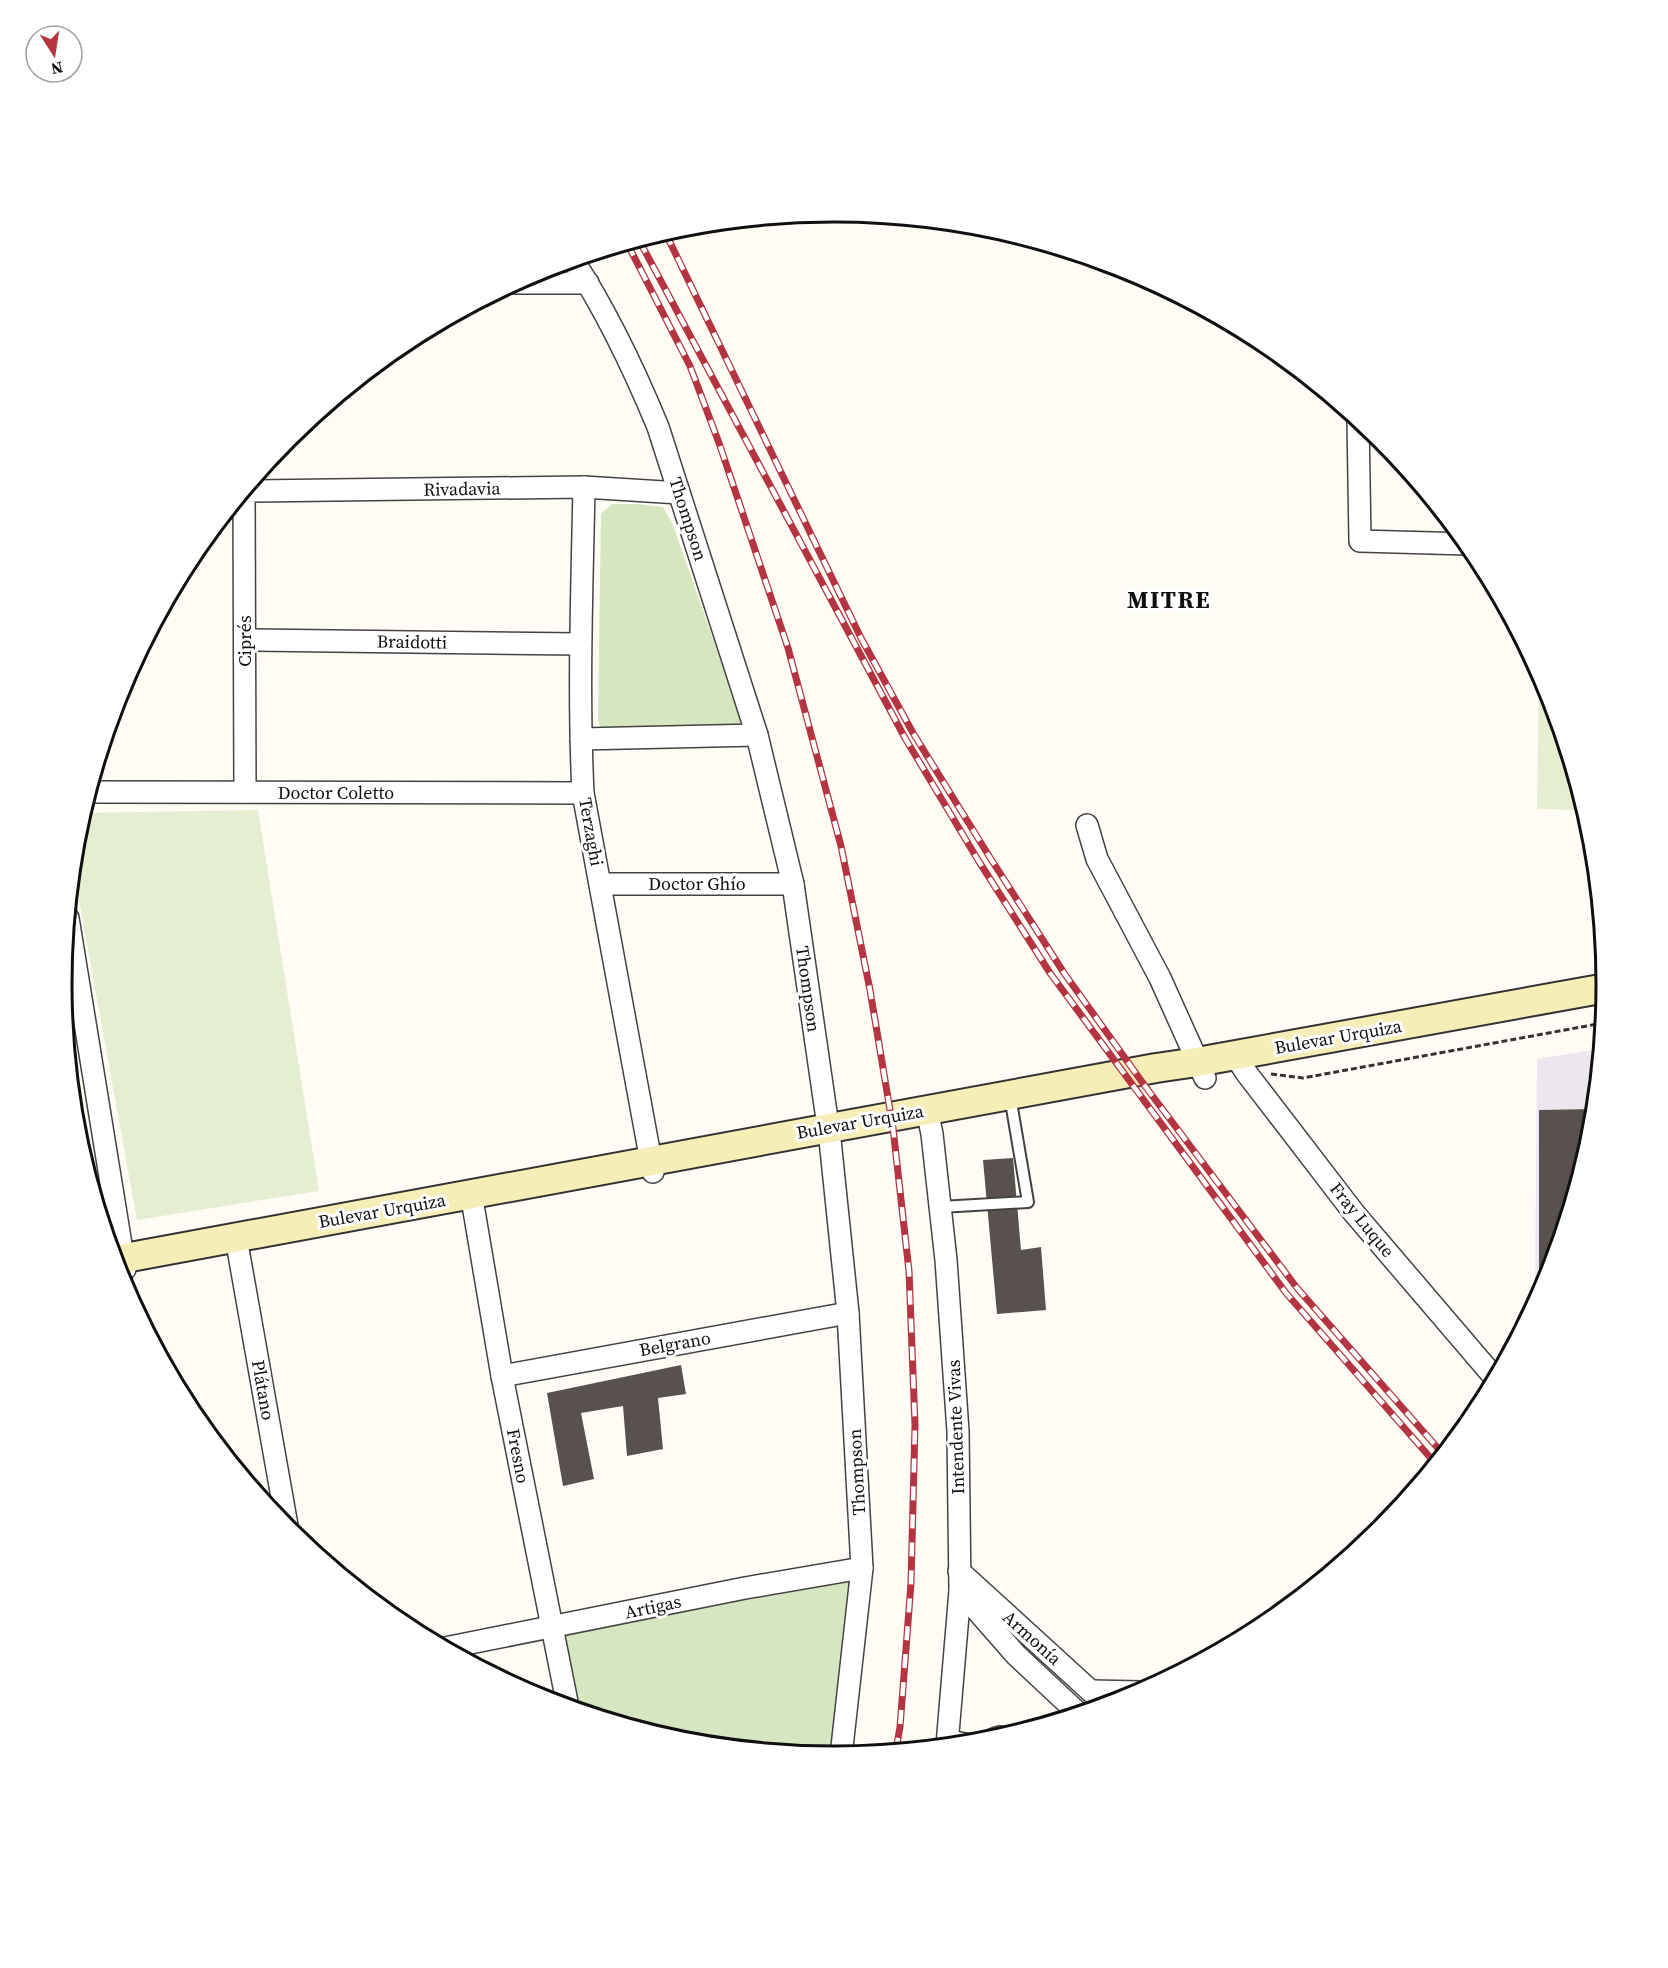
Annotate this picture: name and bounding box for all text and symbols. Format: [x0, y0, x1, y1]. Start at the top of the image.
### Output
north arrow [24, 24, 84, 84]
text: N [49, 57, 65, 81]
street label: Thompson [663, 474, 714, 564]
street label: Rivadavia [423, 475, 502, 502]
district label: MITRE [1127, 583, 1211, 616]
street label: Ciprés [232, 615, 257, 667]
street label: Braidotti [377, 628, 447, 655]
street label: Doctor Coletto [278, 780, 394, 805]
street label: Terzaghi [573, 796, 610, 868]
street label: Doctor Ghío [648, 871, 746, 896]
street label: Thompson [790, 944, 827, 1034]
street label: Bulevar Urquiza [1272, 1013, 1404, 1060]
street label: Bulevar Urquiza [794, 1098, 926, 1145]
street label: Fray Luque [1324, 1177, 1400, 1263]
street label: Bulevar Urquiza [316, 1187, 448, 1234]
street label: Belgrano [637, 1325, 713, 1362]
street label: Plátano [246, 1358, 281, 1422]
street label: Intendente Vivas [941, 1359, 970, 1495]
street label: Fresno [501, 1426, 536, 1486]
street label: Thompson [842, 1428, 871, 1516]
street label: Artigas [622, 1588, 684, 1625]
street label: Armonía [998, 1605, 1068, 1671]

